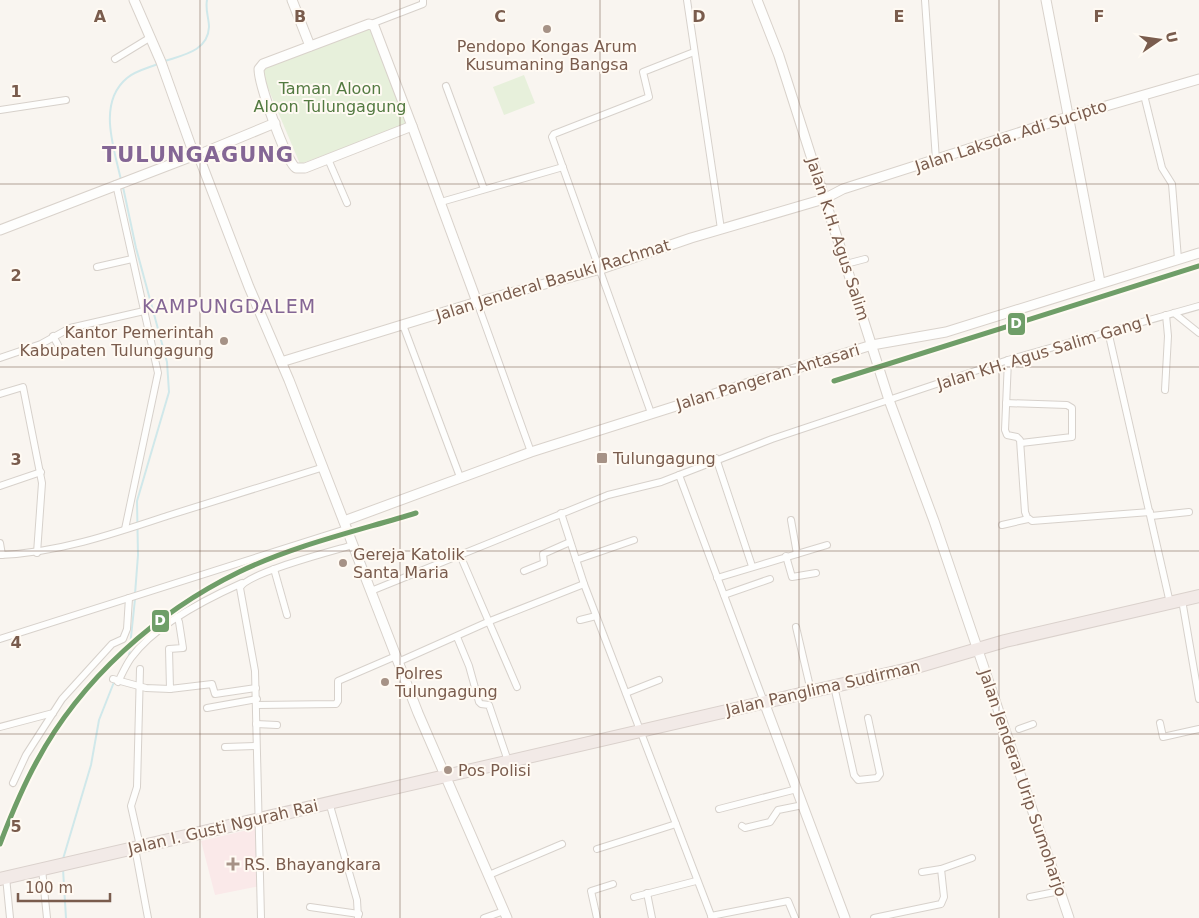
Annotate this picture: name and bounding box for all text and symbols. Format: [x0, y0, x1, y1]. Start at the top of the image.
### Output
text: A [94, 7, 107, 26]
text: B [294, 7, 306, 26]
text: C [494, 7, 506, 26]
text: D [692, 7, 706, 26]
text: E [894, 7, 904, 26]
text: F [1094, 7, 1104, 26]
north arrow [1134, 15, 1184, 65]
marker: Pendopo Kongas Arum Kusumaning Bangsa [541, 23, 553, 35]
text: U [1163, 30, 1181, 44]
place label: Pendopo Kongas Arum Kusumaning Bangsa [457, 37, 637, 74]
park label: Taman Aloon Aloon Tulungagung [254, 79, 406, 116]
text: 1 [10, 82, 22, 101]
street label: Jalan Laksda. Adi Sucipto [912, 96, 1109, 176]
district label: TULUNGAGUNG [102, 143, 294, 167]
street label: Jalan K.H. Agus Salim [802, 154, 873, 323]
street label: Jalan Jenderal Basuki Rachmat [433, 235, 672, 325]
text: 2 [10, 266, 22, 285]
district label: KAMPUNGDALEM [142, 295, 316, 317]
street label: Jalan KH. Agus Salim Gang I [934, 310, 1153, 394]
line badge: D [1007, 312, 1026, 336]
text: D [1010, 315, 1022, 331]
place label: Kantor Pemerintah Kabupaten Tulungagung [20, 323, 214, 360]
marker: Kantor Pemerintah Kabupaten Tulungagung [218, 335, 230, 347]
street label: Jalan Pangeran Antasari [673, 340, 862, 414]
place label: Tulungagung [612, 449, 716, 468]
text: 3 [10, 450, 22, 469]
marker: Tulungagung [595, 451, 609, 465]
place label: Gereja Katolik Santa Maria [353, 545, 466, 582]
marker: Gereja Katolik Santa Maria [337, 557, 349, 569]
line badge: D [151, 609, 170, 633]
text: D [154, 612, 166, 628]
text: 4 [10, 633, 22, 652]
street label: Jalan Panglima Sudirman [723, 656, 922, 720]
place label: Polres Tulungagung [394, 664, 498, 701]
street label: Jalan Jenderal Urip Sumoharjo [975, 666, 1071, 899]
marker: Polres Tulungagung [379, 676, 391, 688]
place label: Pos Polisi [458, 761, 531, 780]
marker: Pos Polisi [442, 764, 454, 776]
street label: Jalan I. Gusti Ngurah Rai [125, 796, 320, 858]
text: 5 [10, 817, 22, 836]
place label: RS. Bhayangkara [244, 855, 381, 874]
marker: RS. Bhayangkara [226, 857, 240, 871]
scale bar [18, 870, 110, 902]
text: 100 m [25, 879, 73, 897]

